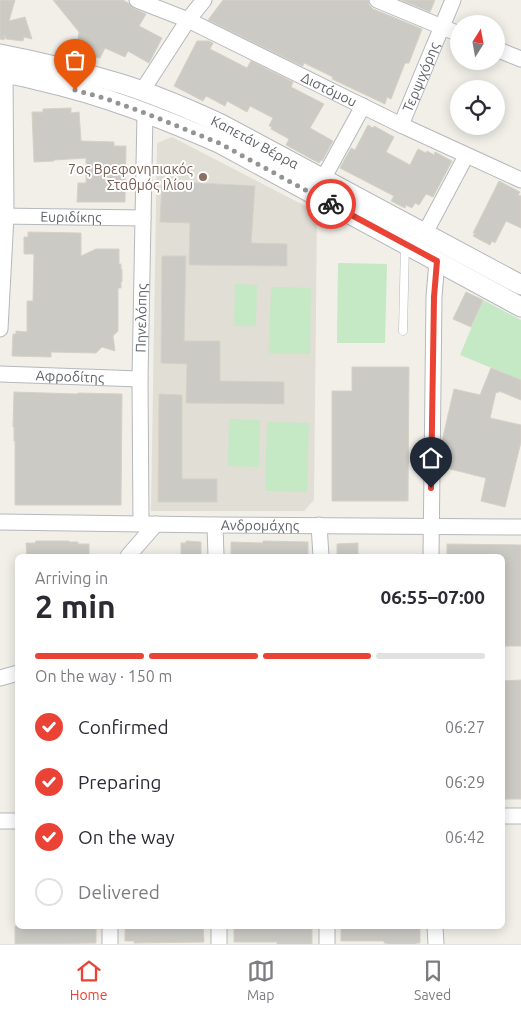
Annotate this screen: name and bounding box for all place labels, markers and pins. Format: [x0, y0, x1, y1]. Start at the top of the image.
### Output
pin [54, 39, 96, 90]
place label: 7ος Βρεφονηπιακός Σταθμός Ιλίου [68, 161, 194, 193]
marker: 7ος Βρεφονηπιακός Σταθμός Ιλίου [197, 171, 209, 183]
pin [410, 437, 452, 488]

